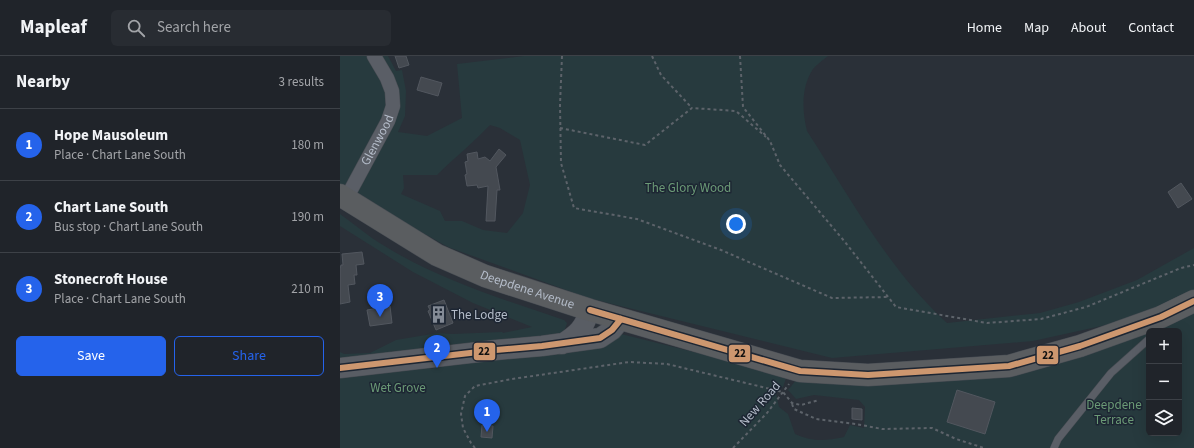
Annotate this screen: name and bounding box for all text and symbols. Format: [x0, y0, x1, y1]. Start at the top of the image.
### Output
search box [111, 10, 391, 46]
text: Mapleaf [20, 14, 87, 41]
icon: search [125, 17, 147, 39]
text: Search here [157, 17, 231, 38]
text: Home [967, 18, 1002, 38]
text: Map [1024, 18, 1049, 38]
text: About [1071, 18, 1106, 38]
text: Contact [1128, 18, 1174, 38]
text: Nearby [16, 70, 70, 94]
text: 3 results [279, 73, 324, 91]
street label: Glenwood [357, 112, 398, 169]
text: Hope Mausoleum [54, 125, 168, 146]
text: 1 [26, 136, 32, 154]
text: 180 m [291, 136, 324, 154]
text: Place · Chart Lane South [54, 146, 186, 164]
park label: The Glory Wood [645, 179, 731, 197]
text: Chart Lane South [54, 197, 168, 218]
text: 2 [26, 208, 32, 226]
text: 190 m [291, 208, 324, 226]
your location [726, 214, 746, 234]
text: Bus stop · Chart Lane South [54, 218, 203, 236]
street label: Deepdene Avenue [477, 266, 577, 313]
text: Stonecroft House [54, 269, 168, 290]
text: 3 [26, 280, 32, 298]
text: 210 m [291, 280, 324, 298]
pin: 3 [367, 284, 393, 317]
text: Place · Chart Lane South [54, 290, 186, 308]
building icon: The Lodge [428, 305, 448, 325]
place label: The Lodge [451, 306, 507, 324]
map controls [1146, 328, 1182, 436]
button: + [1146, 328, 1182, 364]
pin: 2 [424, 335, 450, 368]
button: Save [16, 336, 166, 376]
button: Share [174, 336, 324, 376]
line badge: 22 [473, 342, 496, 361]
text: 22 [478, 344, 490, 359]
line badge: 22 [728, 344, 751, 363]
line badge: 22 [1036, 345, 1059, 365]
text: 22 [734, 346, 746, 361]
text: 22 [1042, 348, 1054, 363]
button: − [1146, 364, 1182, 400]
street label: New Road [735, 377, 785, 431]
park label: Wet Grove [370, 379, 426, 397]
park label: Deepdene Terrace [1086, 396, 1142, 429]
pin: 1 [474, 399, 500, 432]
button: layers [1146, 400, 1182, 436]

